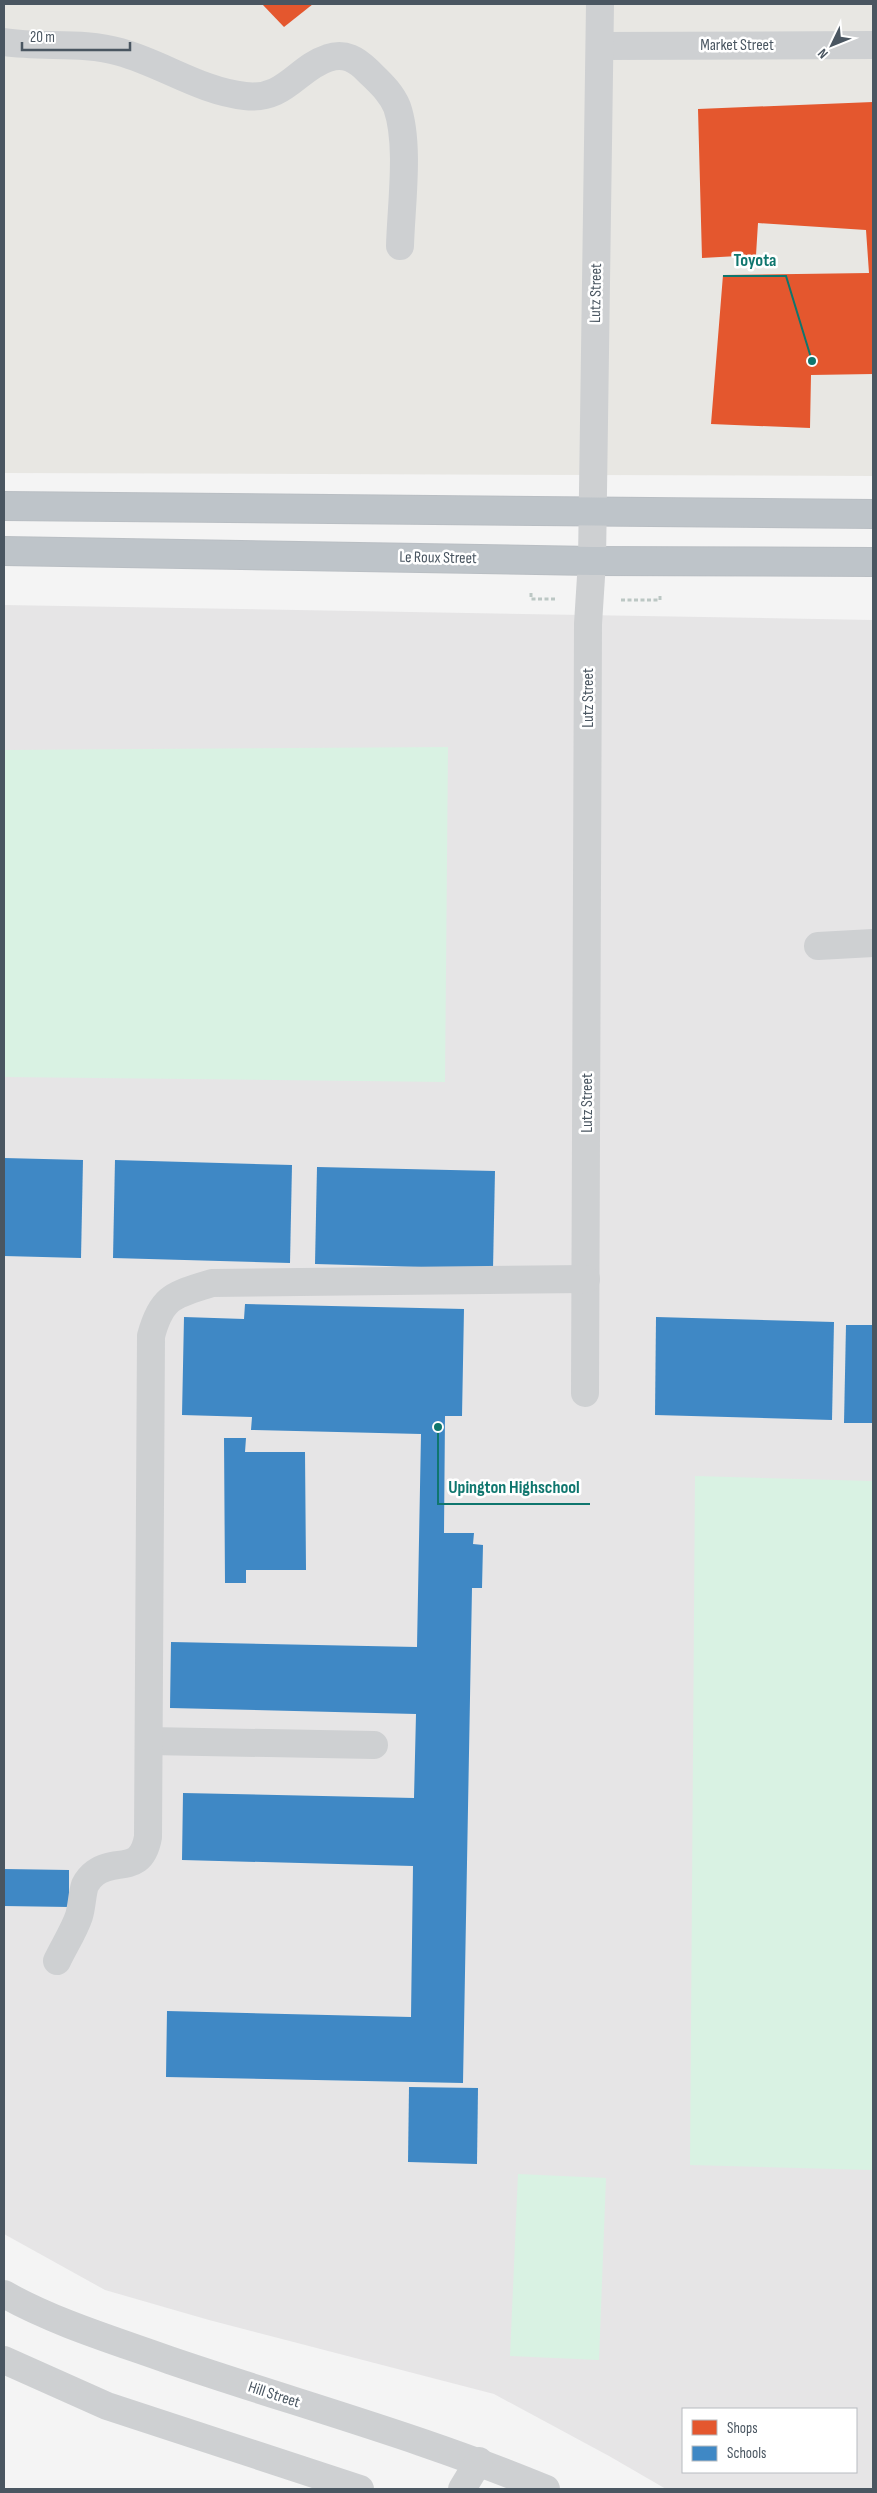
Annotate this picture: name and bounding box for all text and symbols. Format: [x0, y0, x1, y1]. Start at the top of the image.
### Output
scale bar [22, 20, 130, 52]
north arrow [807, 20, 857, 70]
text: 20 m [30, 28, 55, 47]
street label: Market Street [700, 36, 774, 55]
text: N [814, 45, 832, 62]
callout: Toyota [723, 243, 786, 276]
text: Toyota [734, 250, 776, 271]
street label: Lutz Street [586, 263, 606, 323]
street label: Le Roux Street [399, 548, 477, 568]
street label: Lutz Street [579, 668, 598, 728]
street label: Lutz Street [578, 1073, 597, 1133]
callout: Upington Highschool [438, 1471, 590, 1504]
text: Upington Highschool [448, 1477, 580, 1498]
street label: Hill Street [246, 2378, 302, 2412]
legend [682, 2408, 857, 2473]
text: Shops [727, 2419, 758, 2438]
text: Schools [727, 2444, 766, 2463]

